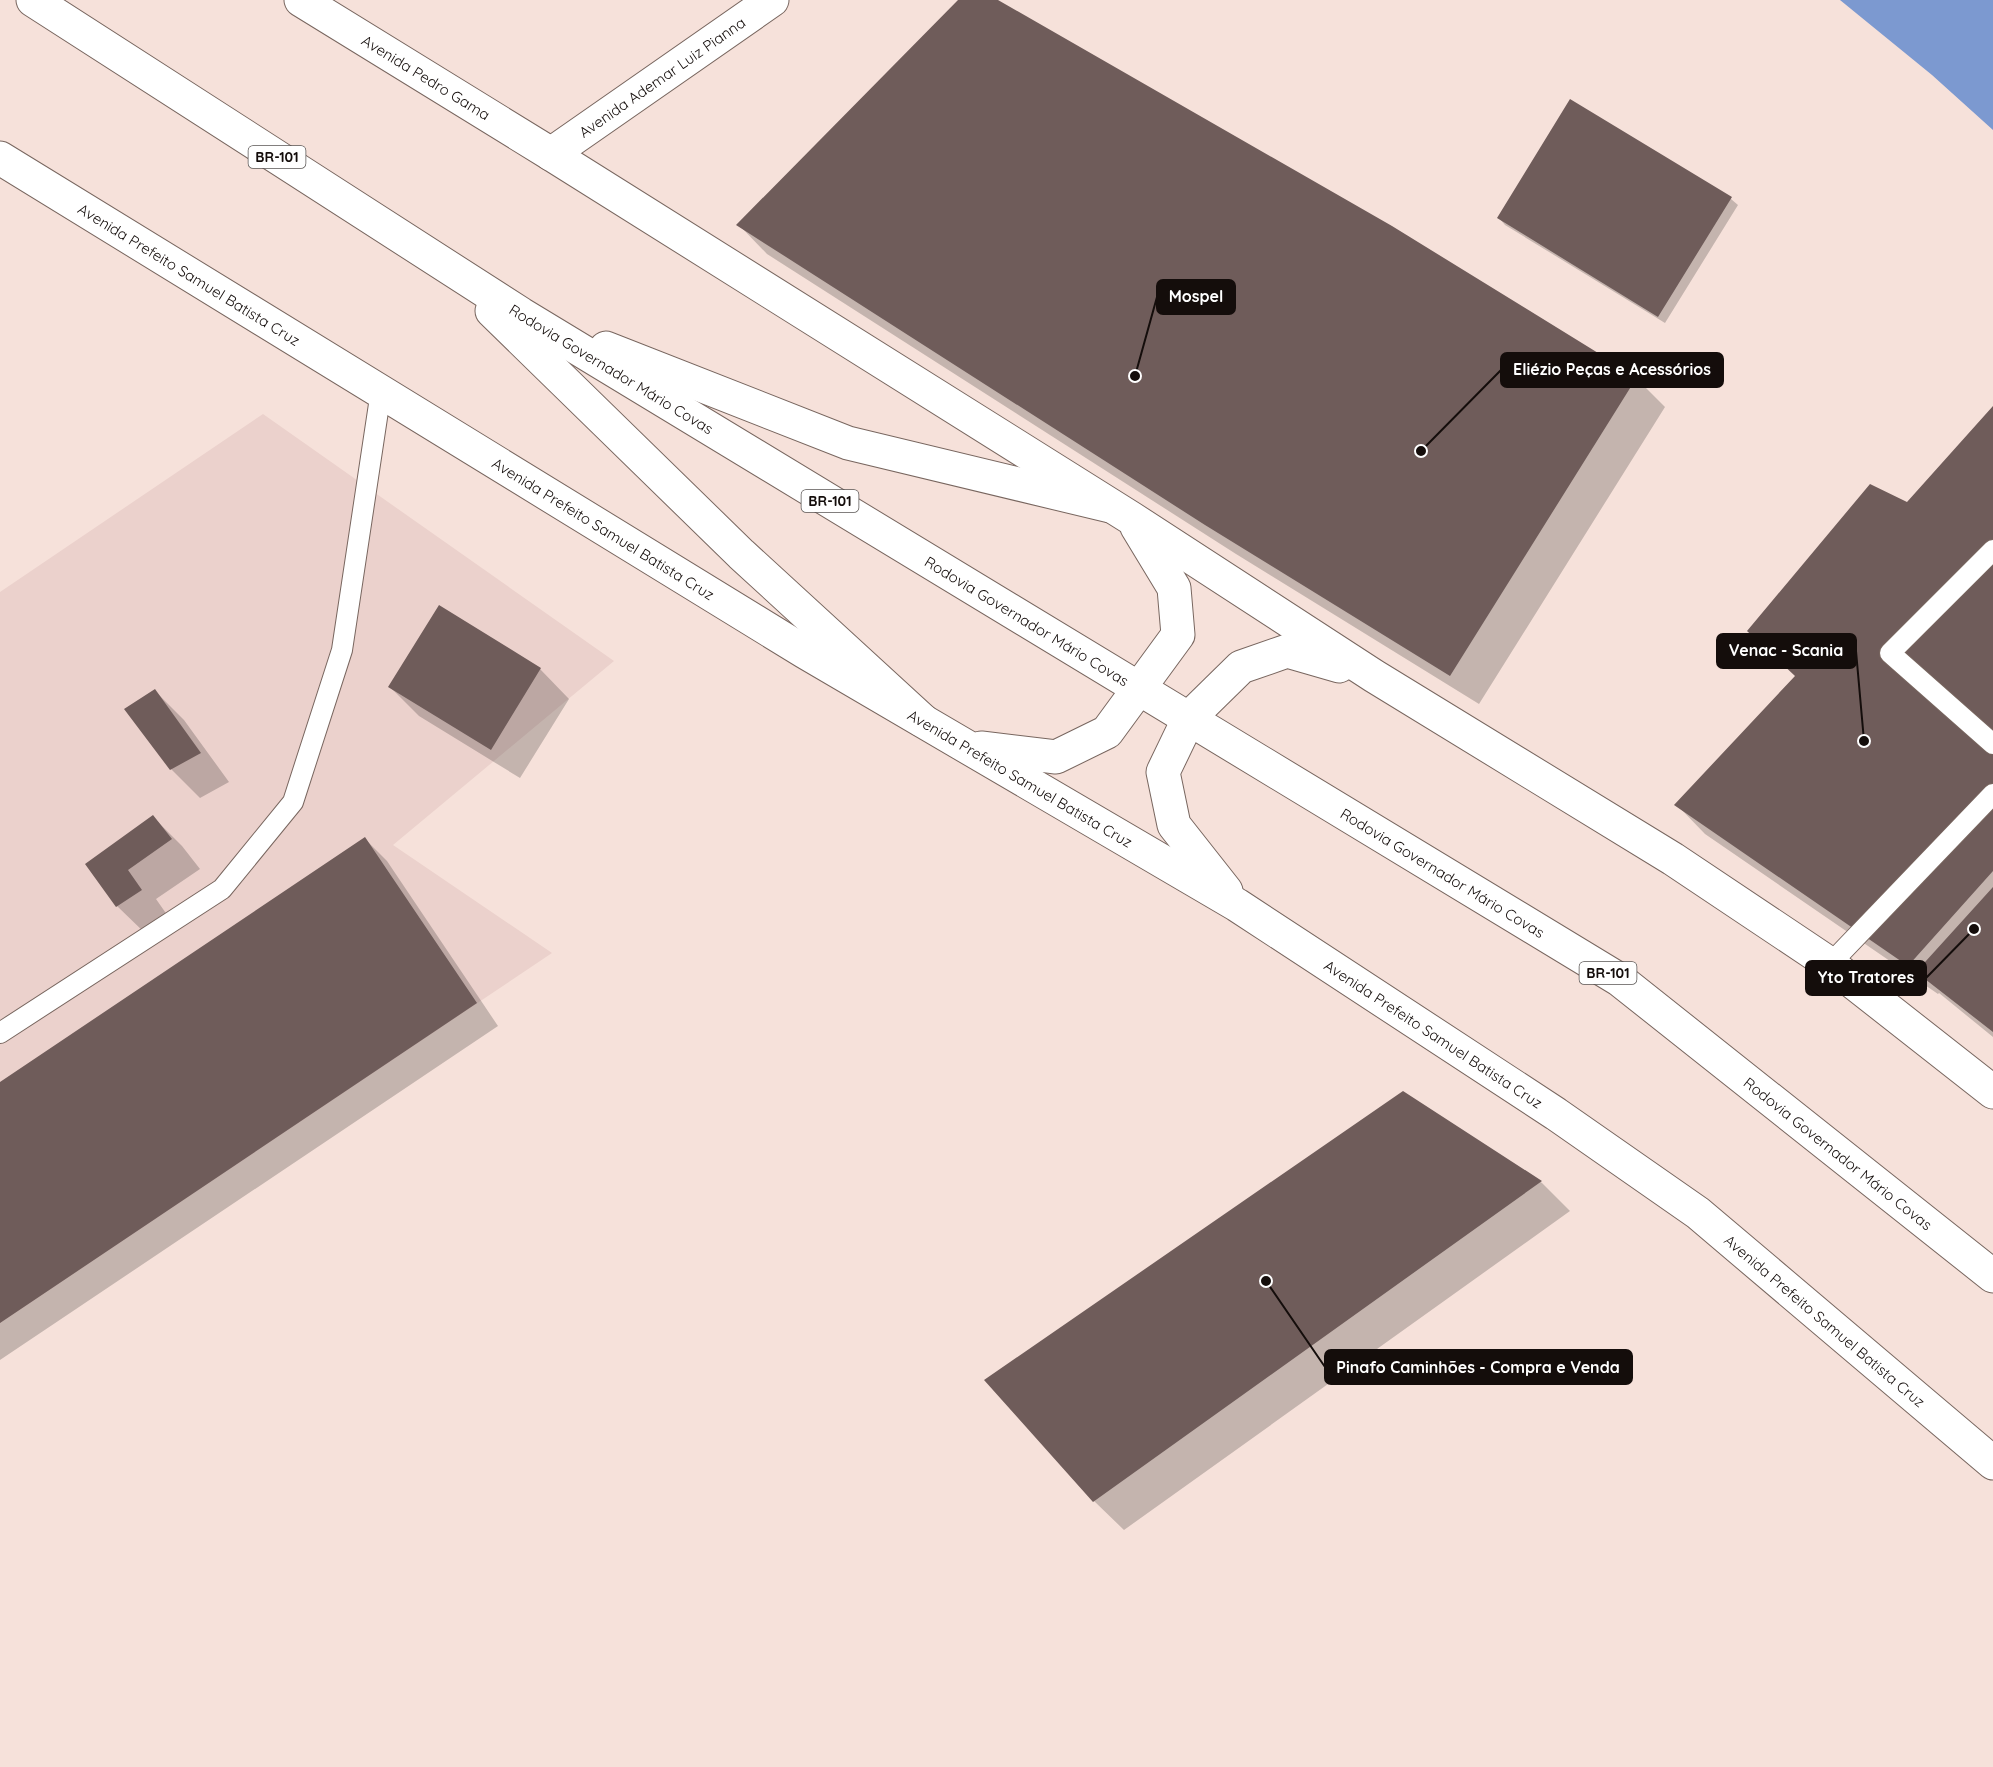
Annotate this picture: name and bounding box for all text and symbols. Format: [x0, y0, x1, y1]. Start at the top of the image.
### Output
street label: Avenida Ademar Luiz Pianna [575, 12, 749, 141]
street label: Avenida Pedro Gama [358, 30, 494, 124]
road number: BR-101 [248, 146, 306, 168]
street label: Avenida Prefeito Samuel Batista Cruz [75, 199, 304, 349]
callout: Mospel [1157, 280, 1235, 314]
text: Mospel [1169, 286, 1223, 306]
street label: Rodovia Governador Mário Covas [506, 300, 717, 438]
callout: Eliézio Peças e Acessórios [1501, 353, 1723, 387]
text: Eliézio Peças e Acessórios [1513, 359, 1711, 379]
street label: Avenida Prefeito Samuel Batista Cruz [489, 453, 718, 604]
road number: BR-101 [802, 490, 858, 512]
street label: Rodovia Governador Mário Covas [921, 552, 1133, 690]
callout: Venac - Scania [1717, 634, 1856, 668]
text: Venac - Scania [1729, 640, 1843, 660]
street label: Avenida Prefeito Samuel Batista Cruz [905, 705, 1136, 851]
street label: Rodovia Governador Mário Covas [1337, 803, 1548, 942]
street label: Avenida Prefeito Samuel Batista Cruz [1321, 955, 1546, 1112]
callout: Yto Tratores [1806, 961, 1926, 995]
road number: BR-101 [1580, 962, 1636, 984]
text: Yto Tratores [1818, 967, 1915, 987]
street label: Rodovia Governador Mário Covas [1740, 1073, 1936, 1234]
street label: Avenida Prefeito Samuel Batista Cruz [1721, 1230, 1929, 1411]
callout: Pinafo Caminhões - Compra e Venda [1325, 1350, 1632, 1384]
text: Pinafo Caminhões - Compra e Venda [1336, 1357, 1620, 1377]

